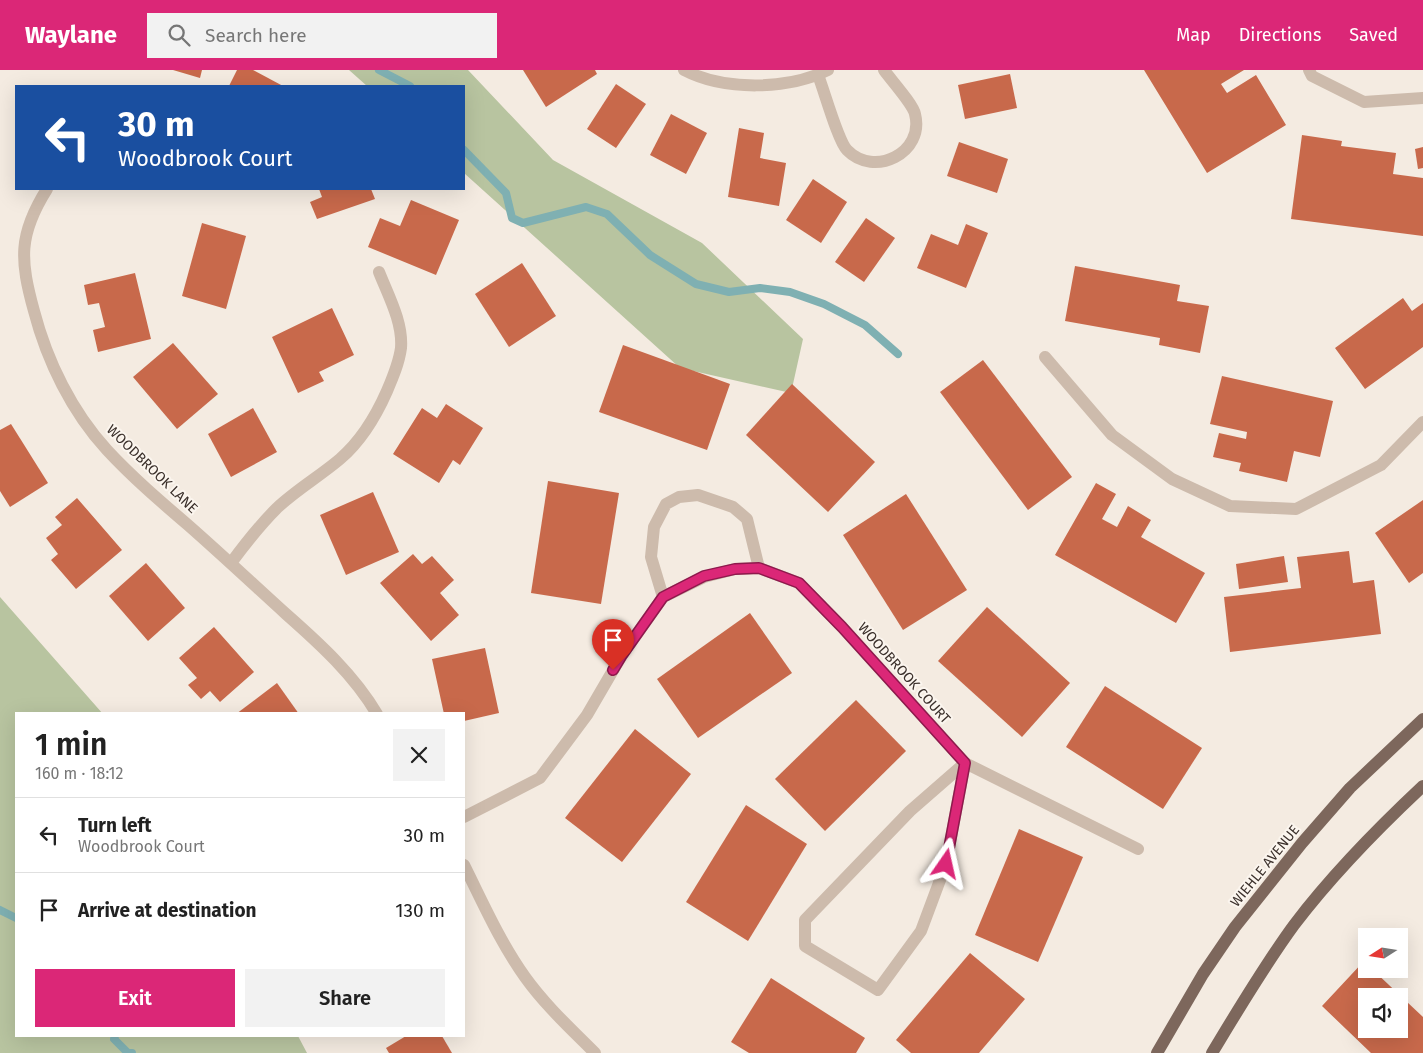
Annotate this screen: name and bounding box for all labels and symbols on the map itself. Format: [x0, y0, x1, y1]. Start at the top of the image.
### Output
street label: WOODBROOK LANE [103, 421, 201, 517]
pin [592, 619, 634, 670]
street label: WOODBROOK COURT [854, 619, 954, 728]
street label: WIEHLE AVENUE [1227, 822, 1303, 910]
position arrow [919, 837, 971, 889]
north arrow [1358, 928, 1408, 978]

